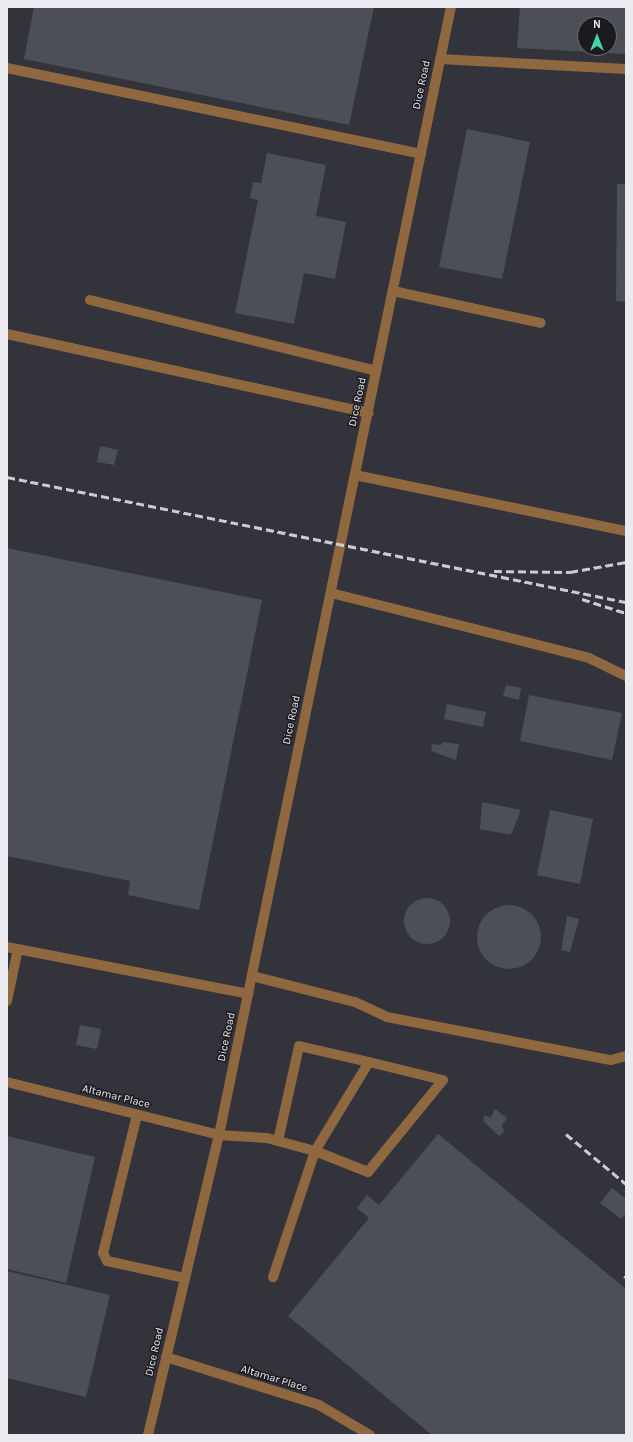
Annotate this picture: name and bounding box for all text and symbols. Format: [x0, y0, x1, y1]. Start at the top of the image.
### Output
north arrow [577, 16, 617, 56]
text: N [593, 18, 601, 31]
street label: Dice Road [410, 59, 434, 111]
street label: Dice Road [346, 376, 370, 428]
street label: Dice Road [280, 694, 304, 746]
street label: Dice Road [215, 1011, 239, 1063]
street label: Altamar Place [81, 1082, 151, 1112]
street label: Dice Road [143, 1326, 167, 1378]
street label: Altamar Place [239, 1363, 309, 1395]

